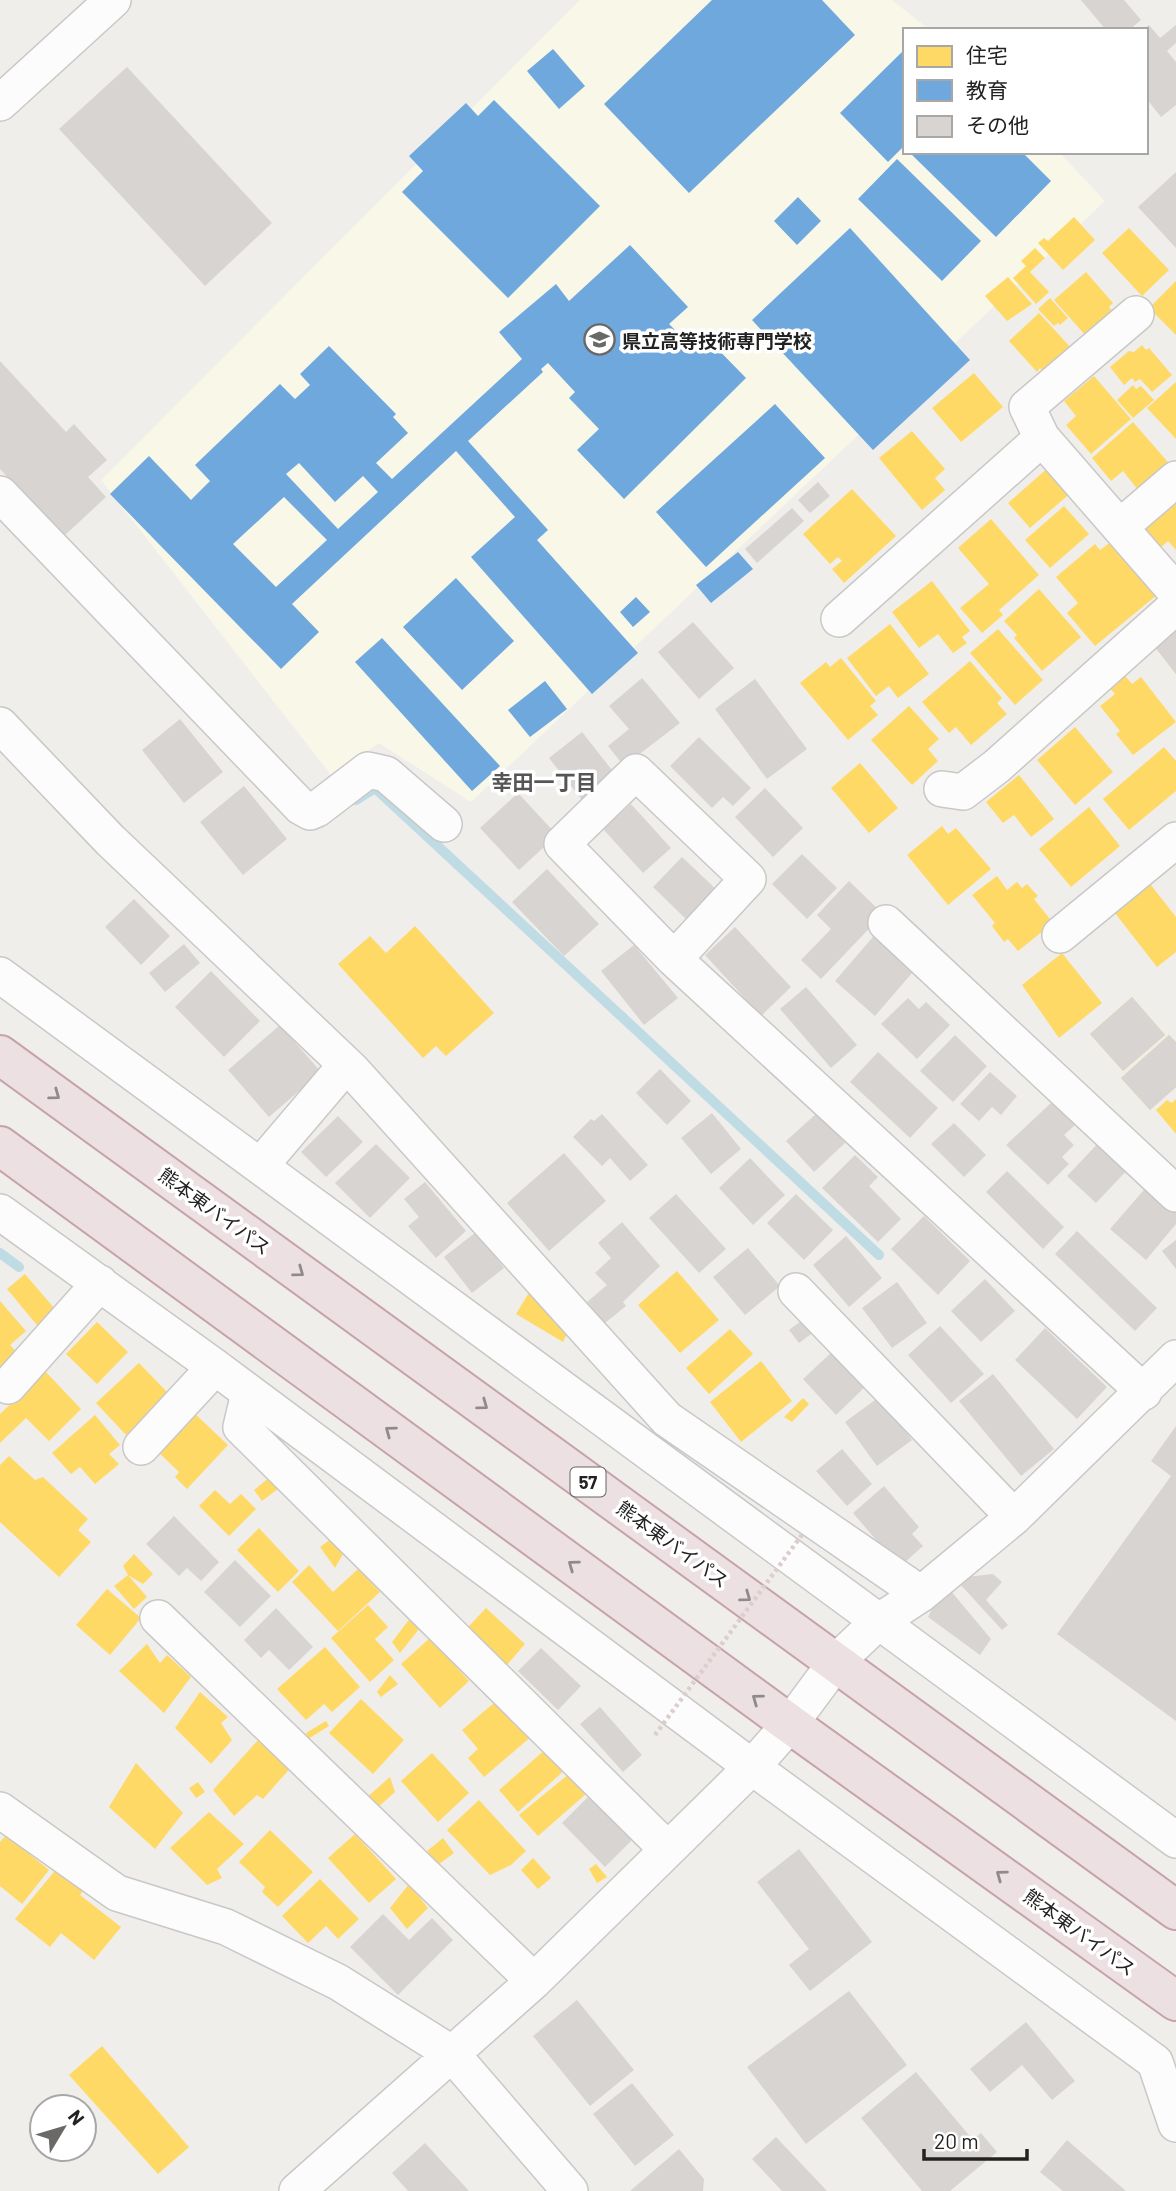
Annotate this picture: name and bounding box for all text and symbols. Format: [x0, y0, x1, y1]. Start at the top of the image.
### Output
legend [903, 28, 1148, 154]
text: 住宅 [966, 42, 1008, 67]
text: 教育 [966, 77, 1008, 102]
text: その他 [966, 112, 1029, 137]
school or university icon: 県立高等技術専門学校 [582, 323, 616, 357]
place label: 県立高等技術専門学校 [622, 329, 812, 352]
district label: 幸田一丁目 [492, 769, 597, 794]
one-way arrow [47, 1087, 60, 1099]
street label: 熊本東バイパス [155, 1163, 275, 1259]
one-way arrow [291, 1264, 304, 1276]
one-way arrow [475, 1397, 488, 1410]
one-way arrow [385, 1426, 397, 1439]
road number: 57 [570, 1468, 606, 1497]
street label: 熊本東バイパス [613, 1496, 733, 1592]
one-way arrow [568, 1561, 581, 1573]
one-way arrow [738, 1589, 751, 1601]
one-way arrow [752, 1695, 765, 1707]
one-way arrow [996, 1871, 1009, 1883]
street label: 熊本東バイパス [1020, 1884, 1140, 1980]
north arrow [28, 2093, 98, 2163]
text: N [64, 2105, 90, 2129]
scale bar [924, 2118, 1027, 2162]
text: 20 m [934, 2128, 979, 2153]

